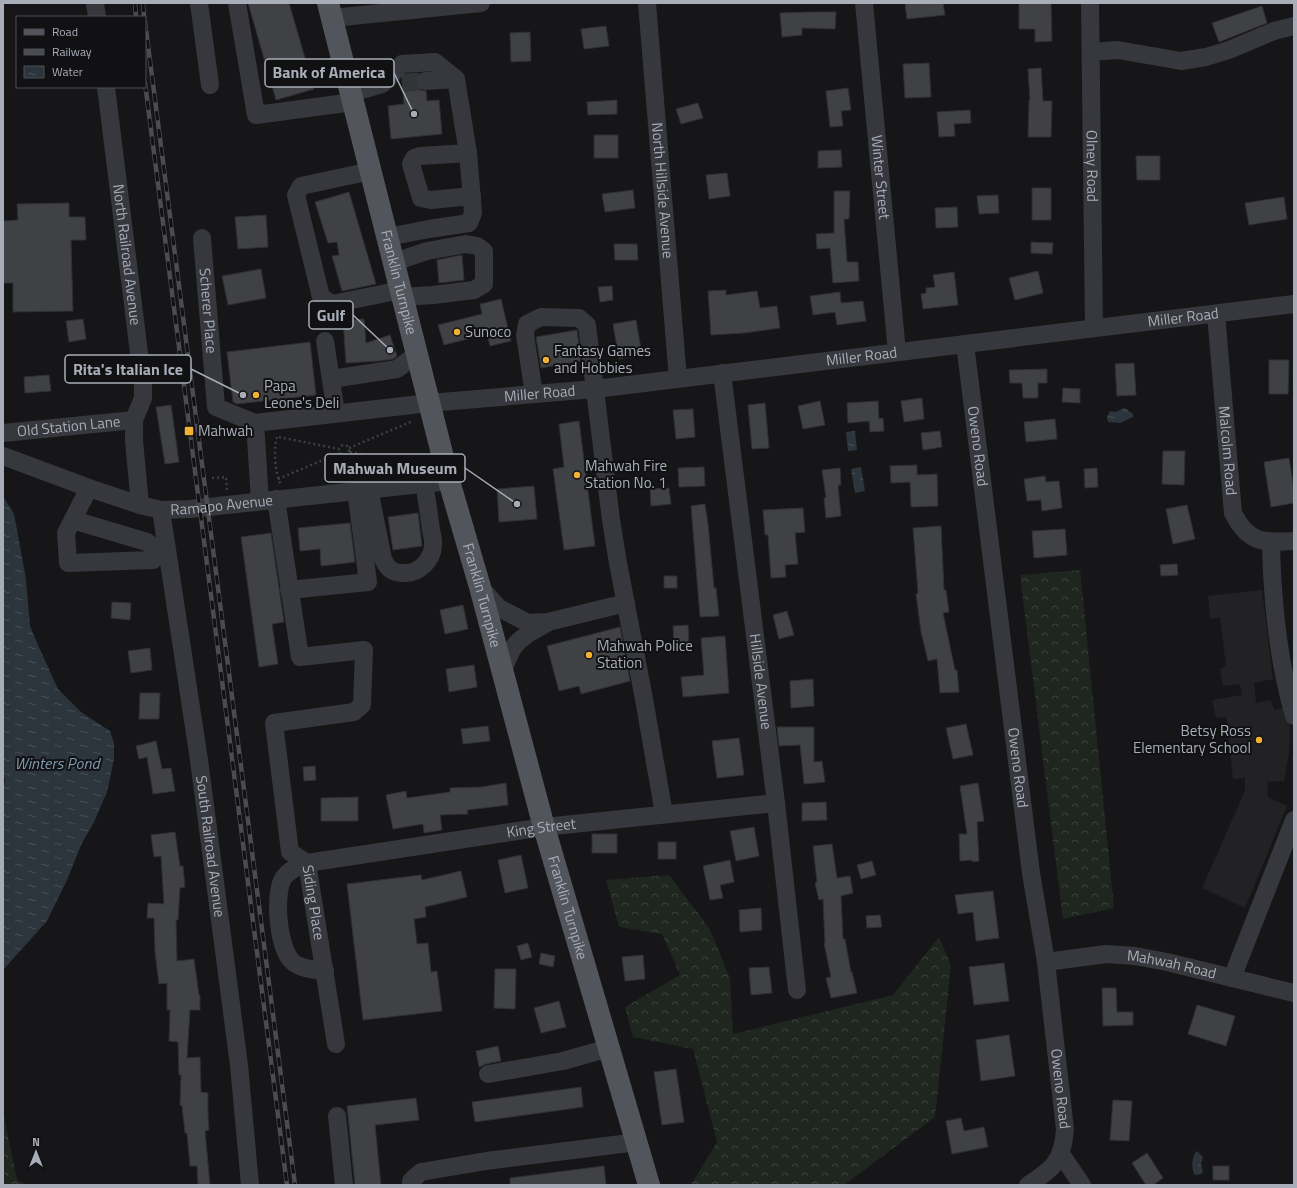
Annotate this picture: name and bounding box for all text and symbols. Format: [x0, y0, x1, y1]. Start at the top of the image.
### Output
legend [16, 16, 146, 88]
text: Road [52, 22, 78, 41]
text: Railway [52, 42, 92, 61]
callout: Bank of America [265, 59, 394, 87]
text: Bank of America [273, 60, 385, 84]
text: Water [52, 62, 83, 81]
street label: North Hillside Avenue [646, 121, 680, 259]
street label: Olney Road [1081, 130, 1104, 202]
street label: Winter Street [866, 134, 896, 221]
street label: North Railroad Avenue [107, 183, 147, 327]
street label: Franklin Turnpike [375, 227, 423, 337]
street label: Scherer Place [194, 267, 224, 354]
callout: Gulf [309, 301, 353, 329]
street label: Miller Road [1146, 301, 1220, 333]
text: Gulf [317, 303, 346, 327]
place label: Sunoco [465, 320, 512, 343]
marker: Sunoco [452, 327, 462, 337]
place label: Fantasy Games and Hobbies [554, 339, 651, 379]
street label: Miller Road [825, 340, 898, 372]
callout: Rita's Italian Ice [65, 355, 191, 383]
marker: Fantasy Games and Hobbies [541, 355, 551, 365]
text: Rita's Italian Ice [73, 357, 183, 381]
place label: Papa Leone's Deli [264, 374, 339, 414]
street label: Miller Road [503, 379, 576, 408]
marker: Papa Leone's Deli [251, 390, 261, 400]
street label: Oweno Road [962, 405, 995, 488]
street label: Malcolm Road [1213, 405, 1243, 496]
street label: Old Station Lane [16, 409, 121, 443]
place label: Mahwah [198, 419, 253, 442]
marker: Mahwah [183, 425, 195, 437]
callout: Mahwah Museum [325, 454, 465, 482]
place label: Mahwah Fire Station No. 1 [585, 454, 667, 494]
text: Mahwah Museum [333, 456, 457, 480]
marker: Mahwah Fire Station No. 1 [572, 470, 582, 480]
street label: Ramapo Avenue [170, 488, 274, 521]
street label: Franklin Turnpike [457, 540, 508, 650]
street label: Hillside Avenue [744, 632, 779, 731]
place label: Mahwah Police Station [597, 634, 693, 674]
marker: Mahwah Police Station [584, 650, 594, 660]
place label: Betsy Ross Elementary School [1133, 719, 1251, 759]
street label: Oweno Road [1002, 726, 1035, 809]
marker: Betsy Ross Elementary School [1254, 735, 1264, 745]
water label: Winters Pond [14, 751, 102, 775]
street label: South Railroad Avenue [190, 774, 232, 919]
street label: King Street [505, 812, 578, 844]
street label: Franklin Turnpike [542, 853, 594, 962]
street label: Siding Place [297, 863, 331, 942]
street label: Mahwah Road [1126, 943, 1219, 985]
street label: Oweno Road [1045, 1047, 1077, 1130]
north arrow [16, 1132, 56, 1172]
text: N [32, 1134, 40, 1150]

